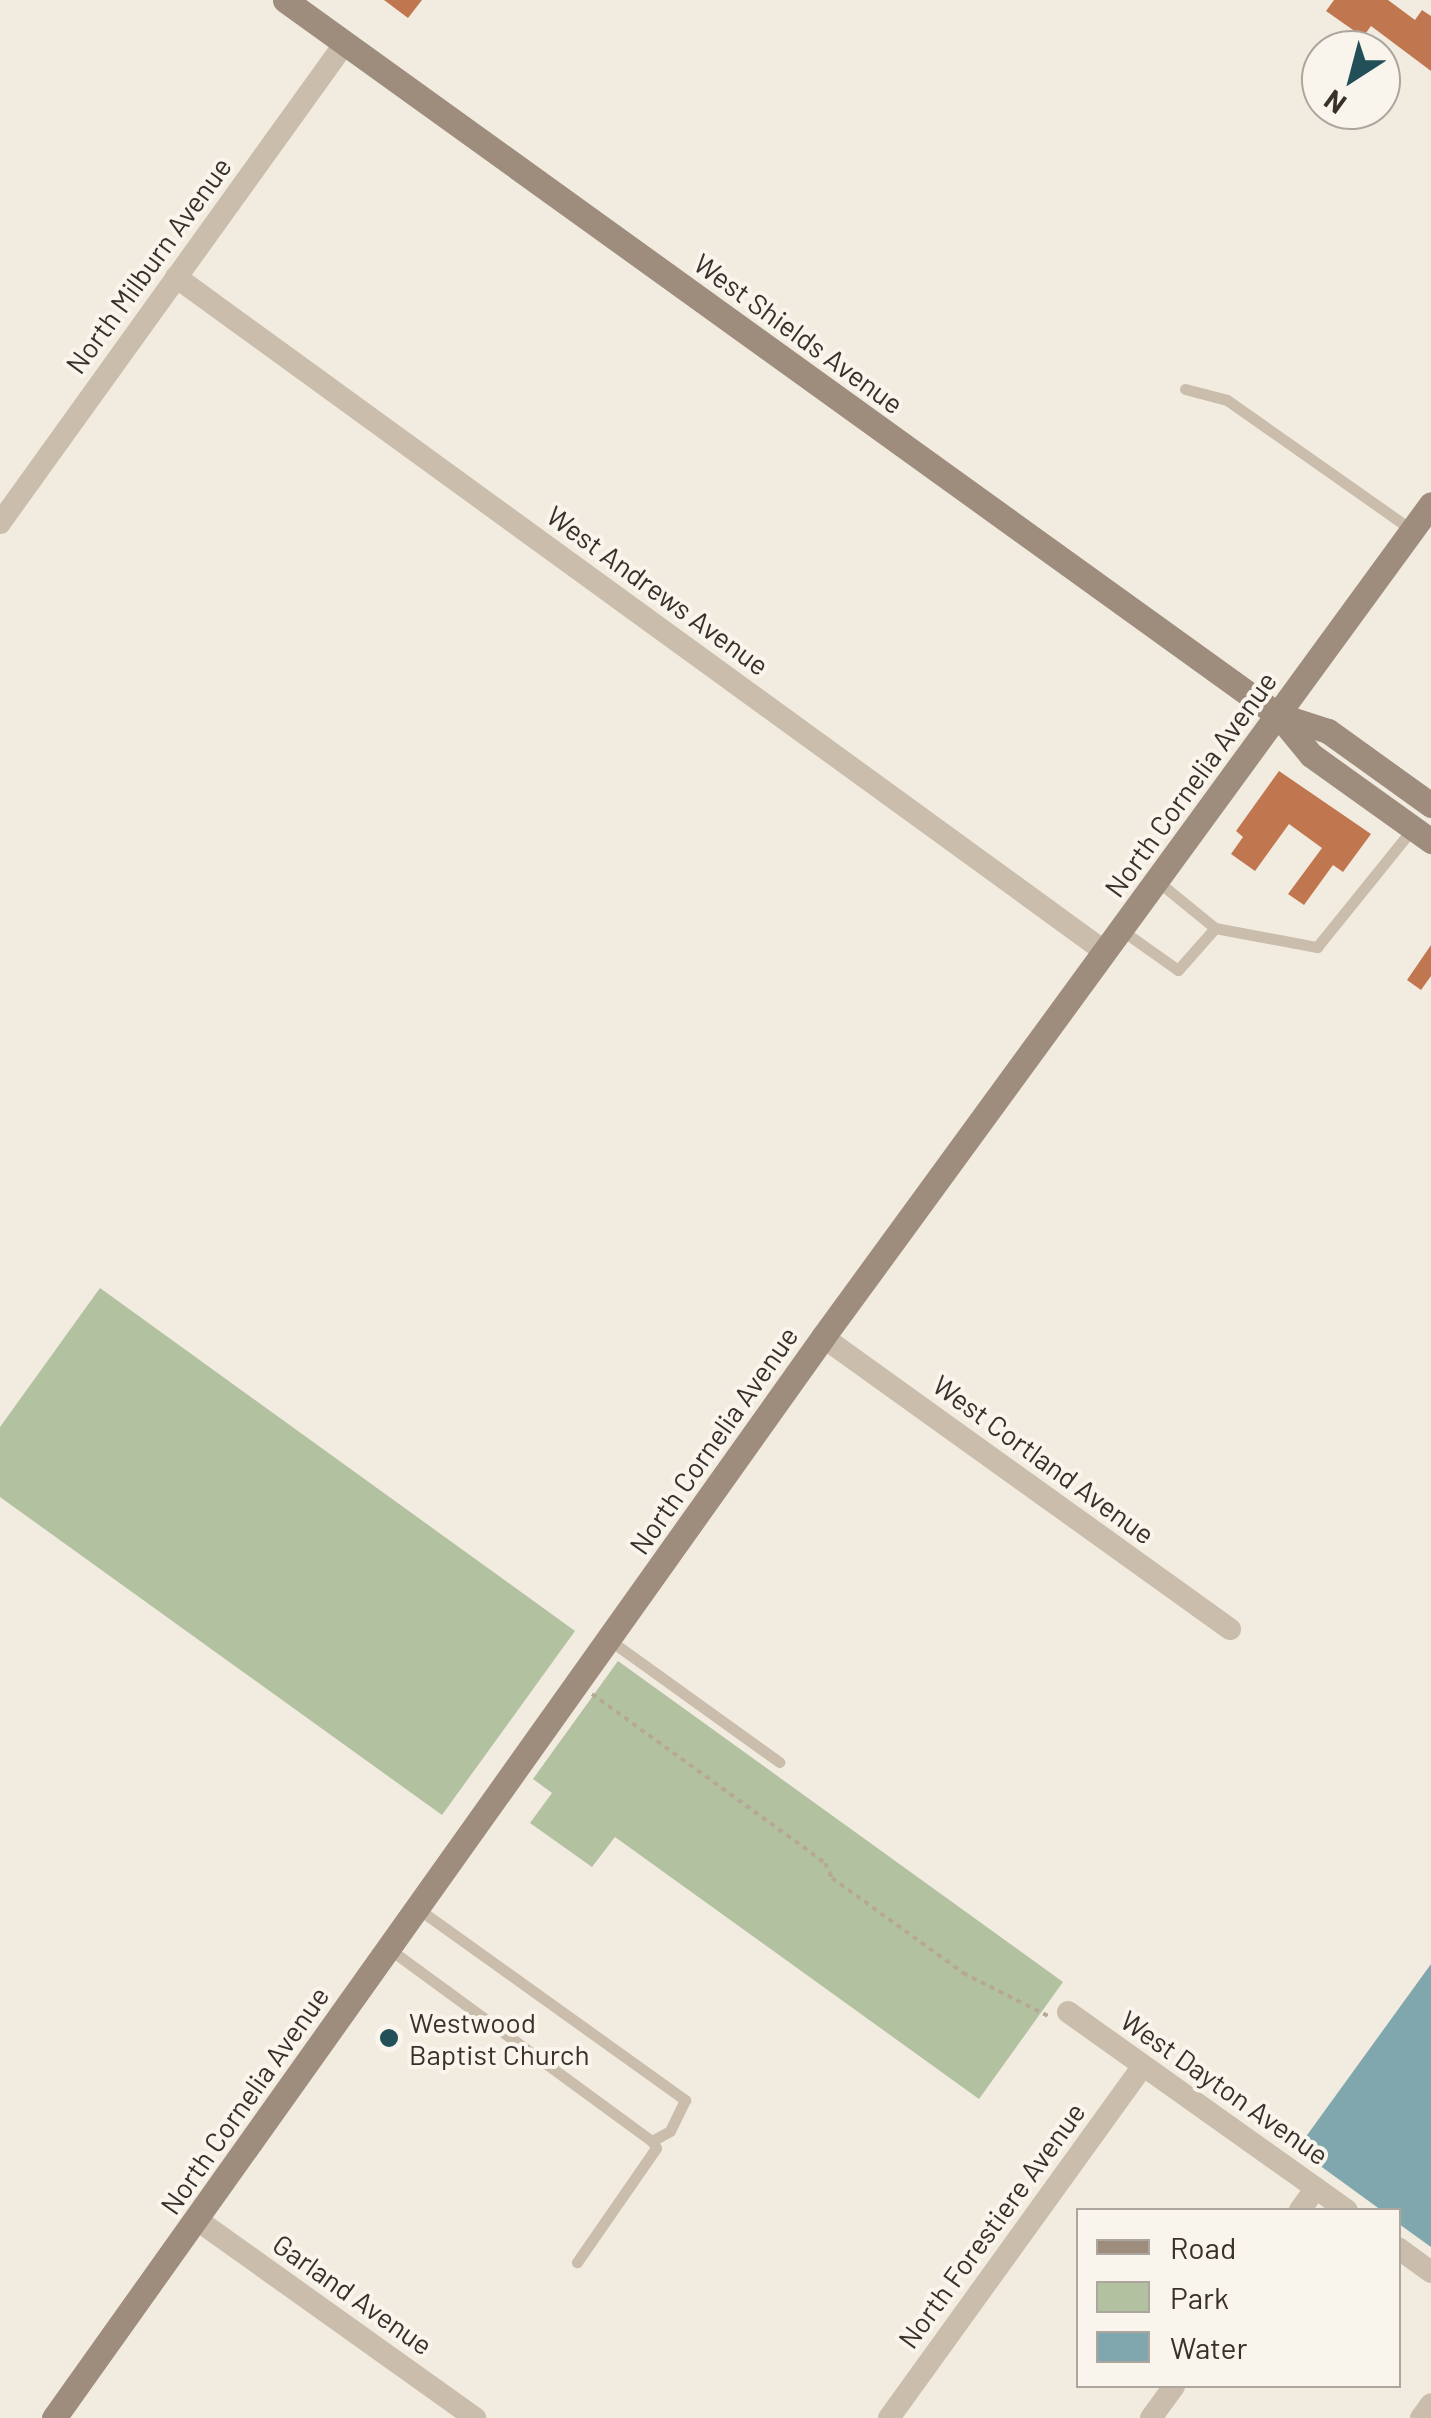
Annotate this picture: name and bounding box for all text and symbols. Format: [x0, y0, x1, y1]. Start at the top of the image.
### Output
north arrow [1301, 30, 1401, 130]
text: N [1317, 83, 1352, 122]
street label: North Milburn Avenue [58, 150, 238, 380]
street label: West Shields Avenue [688, 246, 910, 420]
street label: West Andrews Avenue [540, 498, 776, 682]
street label: North Cornelia Avenue [1097, 665, 1283, 903]
street label: North Cornelia Avenue [622, 1320, 804, 1560]
street label: West Cortland Avenue [927, 1367, 1161, 1551]
street label: North Cornelia Avenue [153, 1980, 335, 2220]
street label: West Dayton Avenue [1115, 2003, 1335, 2171]
place label: Westwood Baptist Church [409, 2005, 590, 2071]
marker: Westwood Baptist Church [378, 2027, 400, 2049]
street label: North Forestiere Avenue [891, 2096, 1091, 2354]
legend [1076, 2208, 1401, 2388]
street label: Garland Avenue [267, 2227, 439, 2361]
text: Road [1170, 2229, 1236, 2265]
text: Park [1170, 2279, 1229, 2315]
text: Water [1170, 2329, 1248, 2365]

